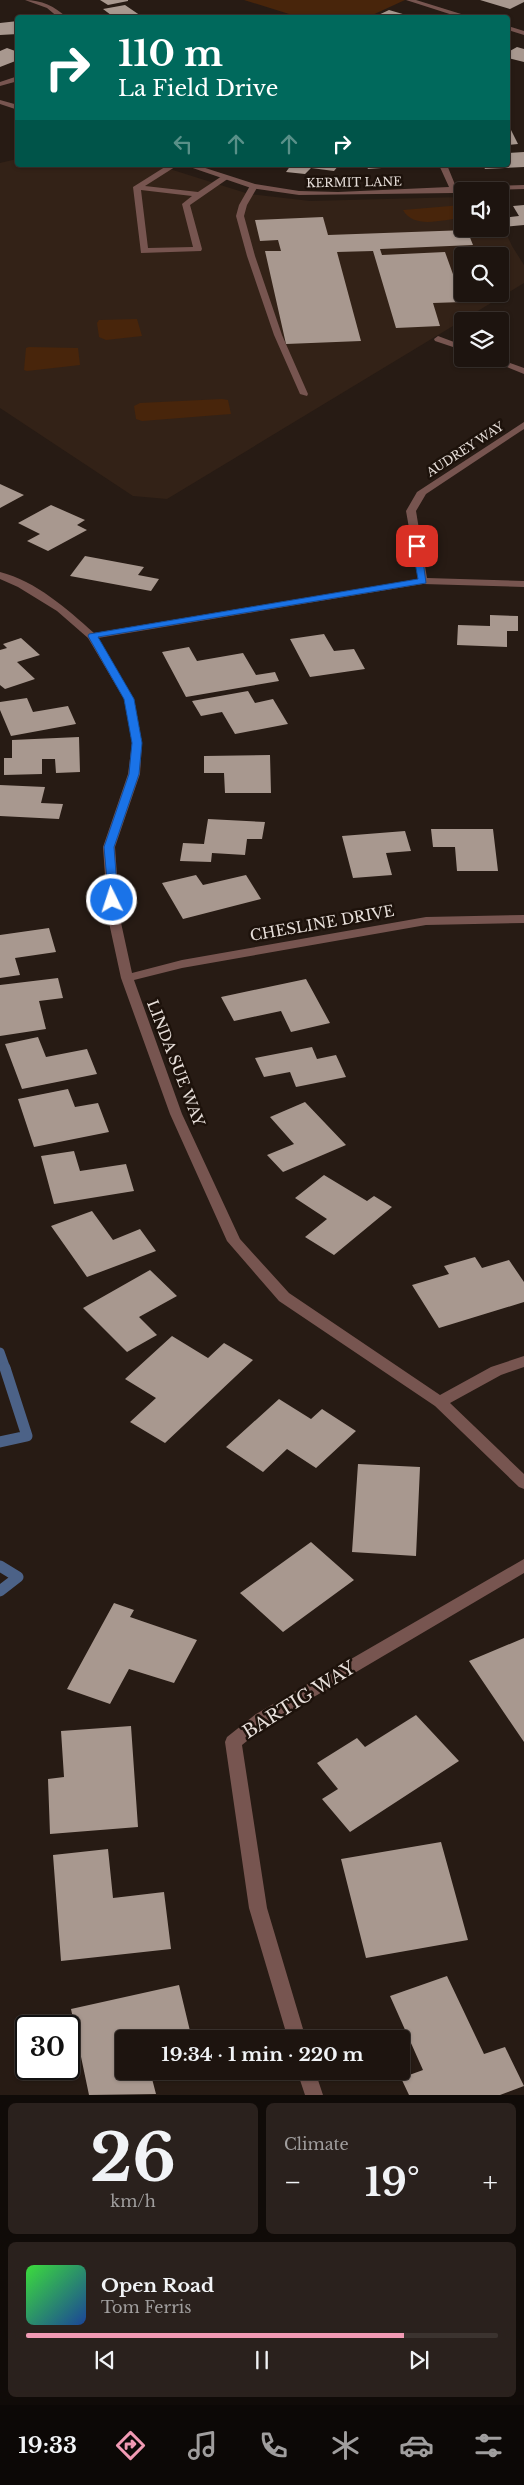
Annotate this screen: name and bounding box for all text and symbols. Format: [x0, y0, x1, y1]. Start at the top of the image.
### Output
text: 110 m [118, 32, 223, 75]
icon: right [35, 35, 100, 100]
text: La Field Drive [118, 75, 278, 102]
icon: left [169, 130, 197, 158]
icon: ahead [222, 130, 250, 158]
icon: ahead [275, 130, 303, 158]
icon: right [328, 130, 356, 158]
street label: KERMIT LANE [306, 174, 402, 190]
map controls [454, 182, 509, 367]
button: sound [454, 182, 509, 237]
button: search [454, 247, 509, 302]
button: layers [454, 312, 509, 367]
street label: AUDREY WAY [423, 418, 507, 480]
pin [396, 525, 438, 567]
icon: arrive [403, 532, 431, 560]
position arrow [85, 873, 137, 925]
street label: CHESLINE DRIVE [248, 901, 396, 945]
street label: LINDA SUE WAY [143, 997, 209, 1130]
street label: BARTIG WAY [239, 1656, 360, 1743]
speed limit sign: 30 [15, 2015, 80, 2080]
text: 19:34 · 1 min · 220 m [161, 2043, 364, 2066]
text: 26 [90, 2118, 176, 2199]
text: Climate [284, 2134, 349, 2154]
text: 19° [365, 2159, 420, 2206]
text: − [284, 2165, 302, 2200]
text: + [483, 2165, 498, 2200]
text: km/h [110, 2191, 156, 2211]
text: Open Road [101, 2274, 214, 2297]
text: Tom Ferris [101, 2297, 192, 2317]
icon: previous [91, 2346, 119, 2374]
icon: pause [248, 2346, 276, 2374]
icon: next [405, 2346, 433, 2374]
icon: directions [113, 2428, 148, 2463]
icon: music [185, 2428, 220, 2463]
icon: phone [256, 2428, 291, 2463]
icon: climate [328, 2428, 363, 2463]
icon: car [399, 2428, 434, 2463]
icon: filters [471, 2428, 506, 2463]
text: 19:33 [18, 2432, 77, 2459]

